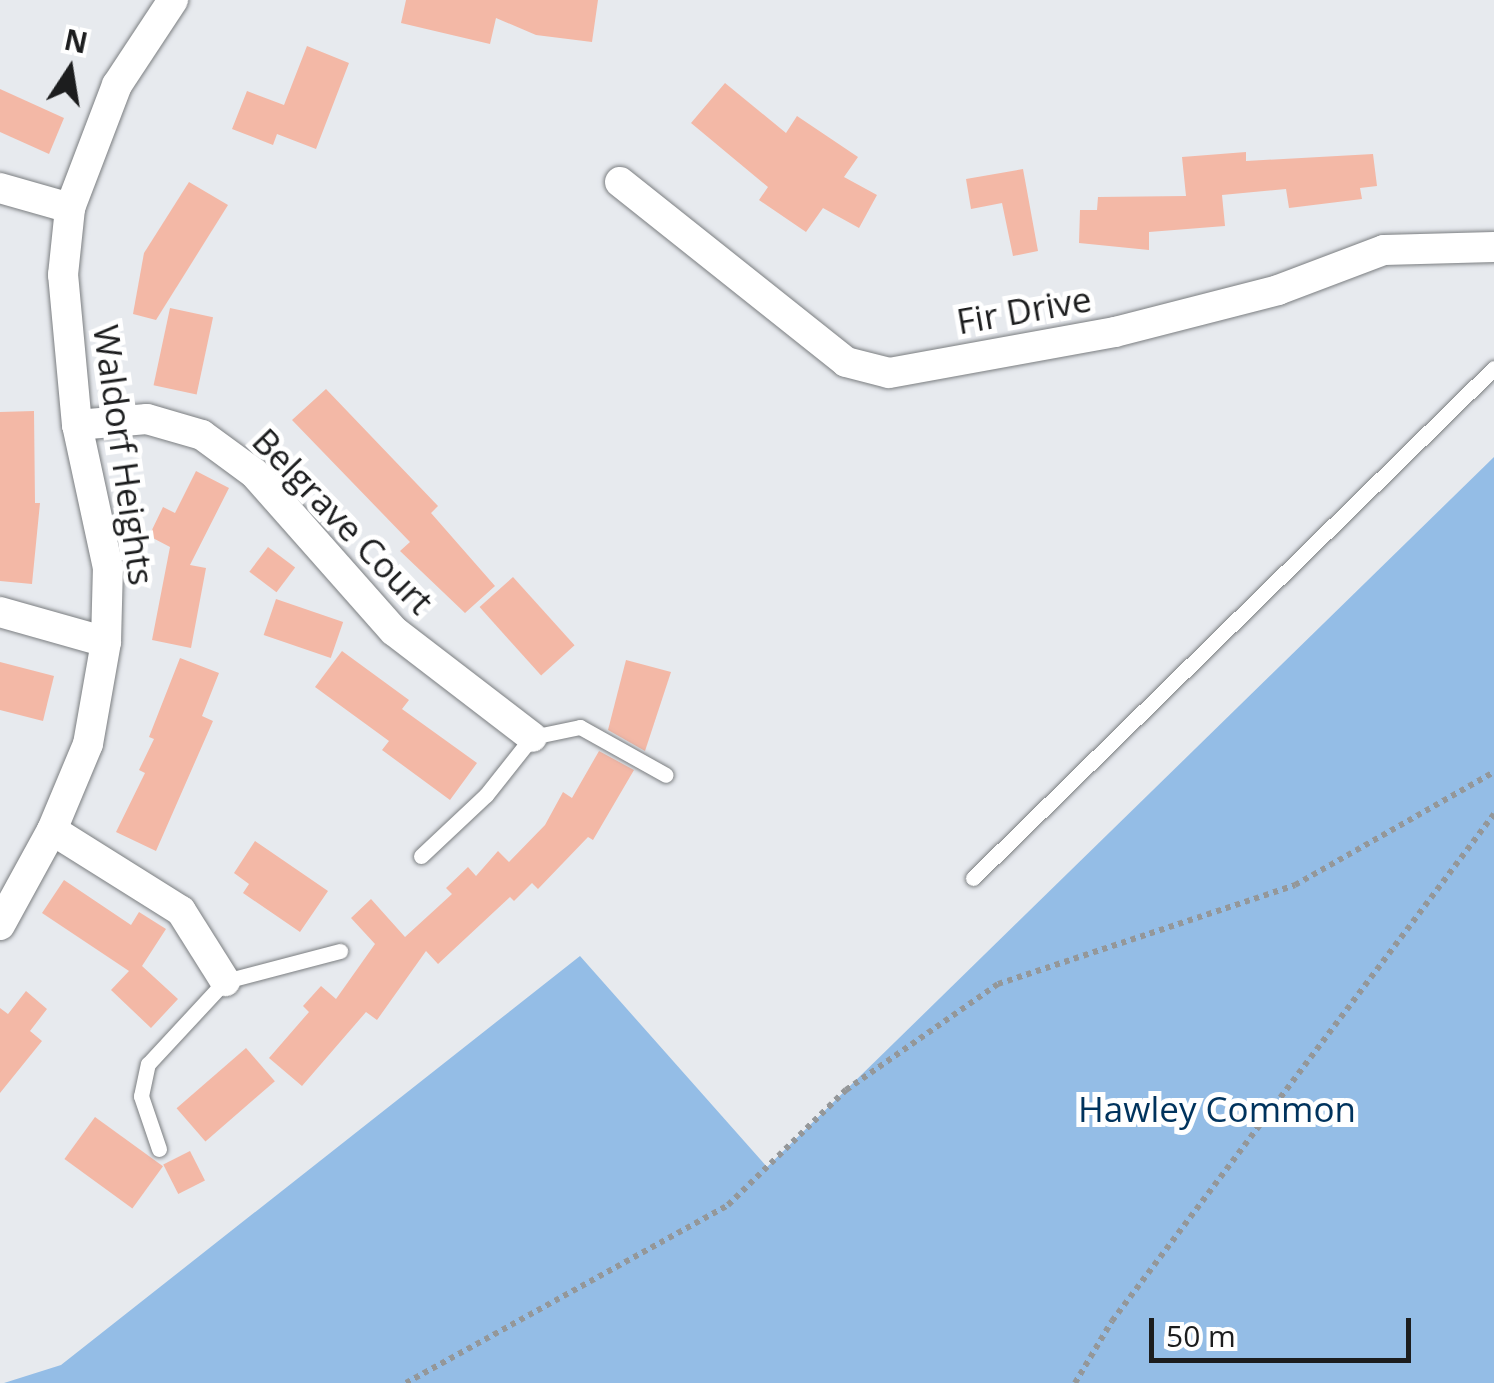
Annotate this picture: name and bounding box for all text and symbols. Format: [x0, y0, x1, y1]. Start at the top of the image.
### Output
north arrow [20, 20, 120, 120]
text: N [61, 20, 91, 62]
street label: Fir Drive [953, 278, 1095, 342]
street label: Waldorf Heights [85, 322, 163, 588]
street label: Belgrave Court [244, 420, 442, 622]
park label: Hawley Common [1078, 1088, 1356, 1130]
scale bar [1154, 1298, 1416, 1360]
text: 50 m [1166, 1315, 1236, 1356]

